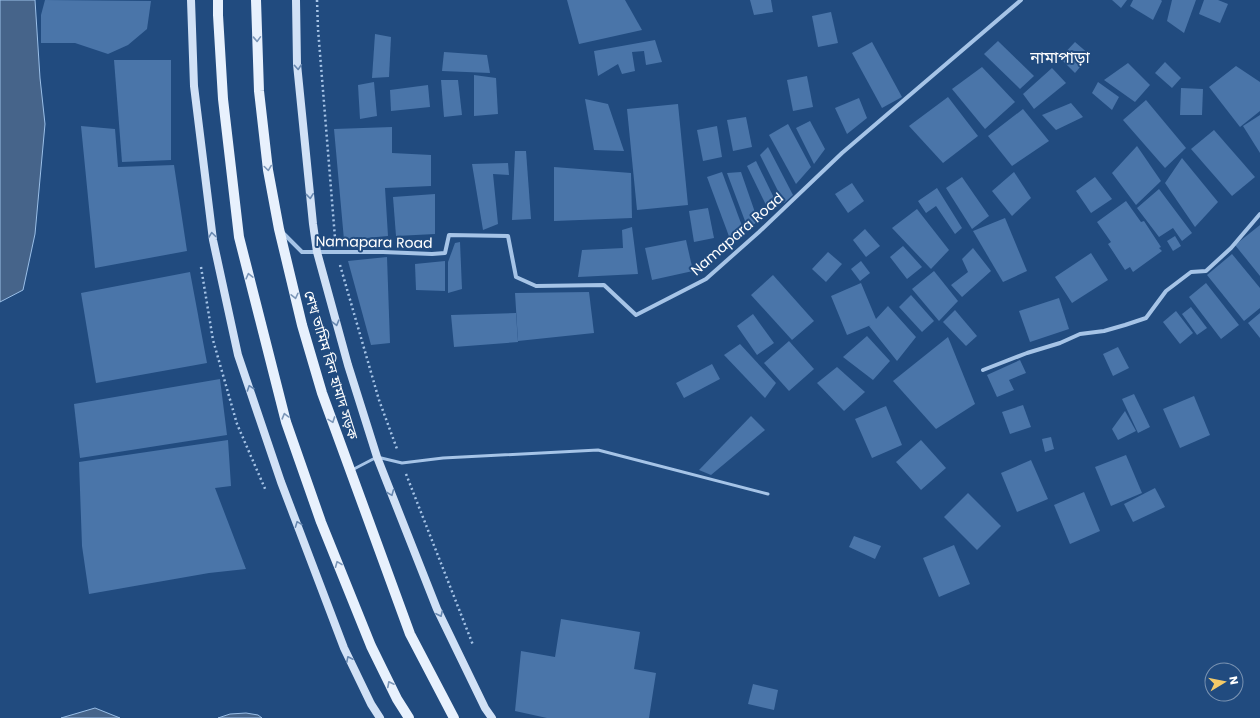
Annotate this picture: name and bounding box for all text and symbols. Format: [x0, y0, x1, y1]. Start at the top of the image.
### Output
one-way arrow [253, 36, 262, 42]
district label: নামাপাড়া [1029, 46, 1090, 69]
one-way arrow [293, 64, 302, 70]
one-way arrow [263, 165, 272, 172]
street label: Namapara Road [686, 188, 788, 280]
one-way arrow [305, 193, 314, 199]
street label: Namapara Road [315, 231, 433, 253]
one-way arrow [208, 232, 217, 238]
one-way arrow [246, 273, 254, 280]
street label: শেখ তামিম বিন হামাদ সড়ক [299, 288, 363, 442]
one-way arrow [290, 292, 298, 299]
one-way arrow [332, 320, 340, 327]
one-way arrow [246, 385, 254, 392]
one-way arrow [281, 413, 289, 419]
one-way arrow [327, 416, 336, 423]
one-way arrow [387, 490, 395, 497]
one-way arrow [294, 521, 302, 528]
one-way arrow [335, 561, 343, 568]
one-way arrow [435, 610, 443, 617]
one-way arrow [346, 655, 354, 663]
north arrow [1204, 662, 1244, 702]
text: N [1225, 675, 1242, 686]
one-way arrow [387, 680, 395, 688]

